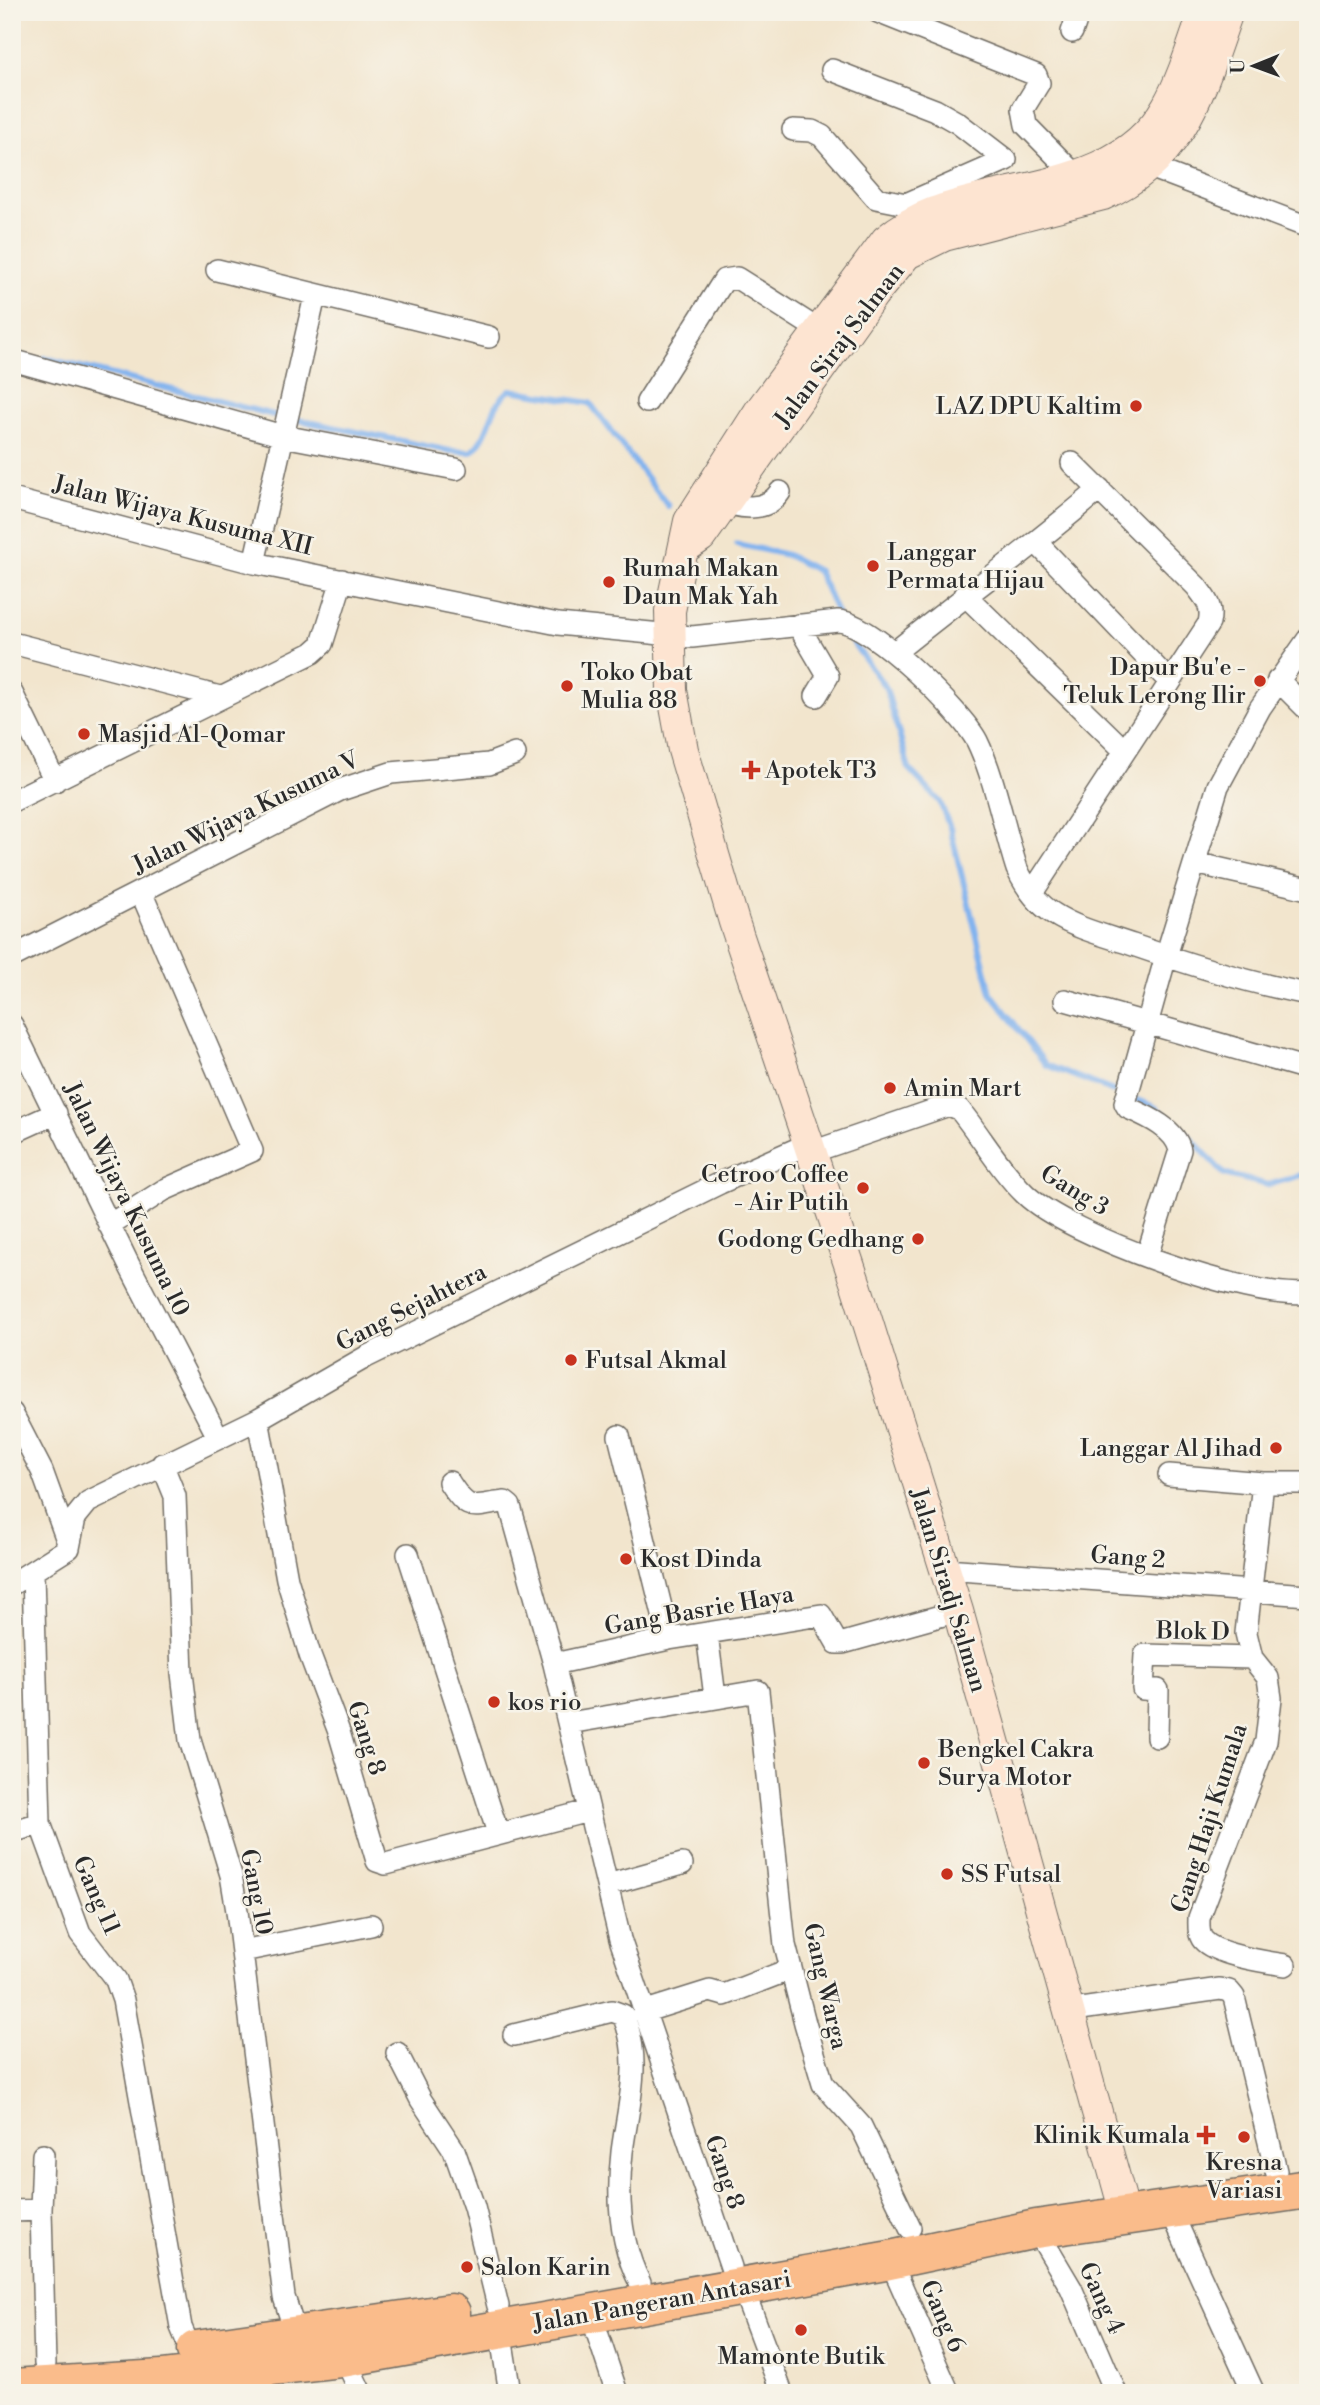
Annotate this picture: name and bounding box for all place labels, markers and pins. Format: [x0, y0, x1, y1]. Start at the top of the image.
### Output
place label: LAZ DPU Kaltim [935, 392, 1122, 422]
marker: LAZ DPU Kaltim [1128, 398, 1144, 414]
place label: Langgar Permata Hijau [887, 538, 1045, 596]
place label: Rumah Makan Daun Mak Yah [623, 554, 779, 612]
marker: Langgar Permata Hijau [865, 558, 881, 574]
marker: Rumah Makan Daun Mak Yah [601, 574, 617, 590]
place label: Dapur Bu'e - Teluk Lerong Ilir [1063, 653, 1246, 711]
place label: Toko Obat Mulia 88 [581, 658, 693, 716]
marker: Dapur Bu'e - Teluk Lerong Ilir [1252, 673, 1268, 689]
marker: Toko Obat Mulia 88 [559, 678, 575, 694]
place label: Masjid Al-Qomar [98, 720, 286, 750]
marker: Masjid Al-Qomar [76, 726, 92, 742]
place label: Apotek T3 [764, 756, 877, 786]
marker: Apotek T3 [743, 762, 759, 778]
place label: Amin Mart [903, 1074, 1022, 1104]
marker: Amin Mart [882, 1080, 898, 1096]
place label: Cetroo Coffee - Air Putih [701, 1160, 849, 1218]
marker: Cetroo Coffee - Air Putih [855, 1180, 871, 1196]
place label: Godong Gedhang [717, 1225, 905, 1255]
marker: Godong Gedhang [910, 1231, 926, 1247]
place label: Futsal Akmal [585, 1346, 727, 1376]
marker: Futsal Akmal [563, 1352, 579, 1368]
place label: Langgar Al Jihad [1080, 1434, 1262, 1464]
marker: Langgar Al Jihad [1268, 1440, 1284, 1456]
place label: Kost Dinda [640, 1545, 762, 1575]
marker: Kost Dinda [618, 1551, 634, 1567]
place label: kos rio [508, 1688, 581, 1718]
marker: kos rio [486, 1694, 502, 1710]
place label: Bengkel Cakra Surya Motor [937, 1735, 1095, 1793]
marker: Bengkel Cakra Surya Motor [916, 1755, 932, 1771]
place label: SS Futsal [961, 1860, 1061, 1890]
marker: SS Futsal [939, 1866, 955, 1882]
place label: Klinik Kumala [1034, 2121, 1191, 2151]
marker: Klinik Kumala [1196, 2125, 1216, 2145]
marker: Kresna Variasi [1236, 2129, 1252, 2145]
place label: Kresna Variasi [1205, 2148, 1283, 2206]
place label: Salon Karin [481, 2253, 610, 2283]
marker: Salon Karin [459, 2259, 475, 2275]
marker: Mamonte Butik [793, 2322, 809, 2338]
place label: Mamonte Butik [717, 2342, 886, 2372]

